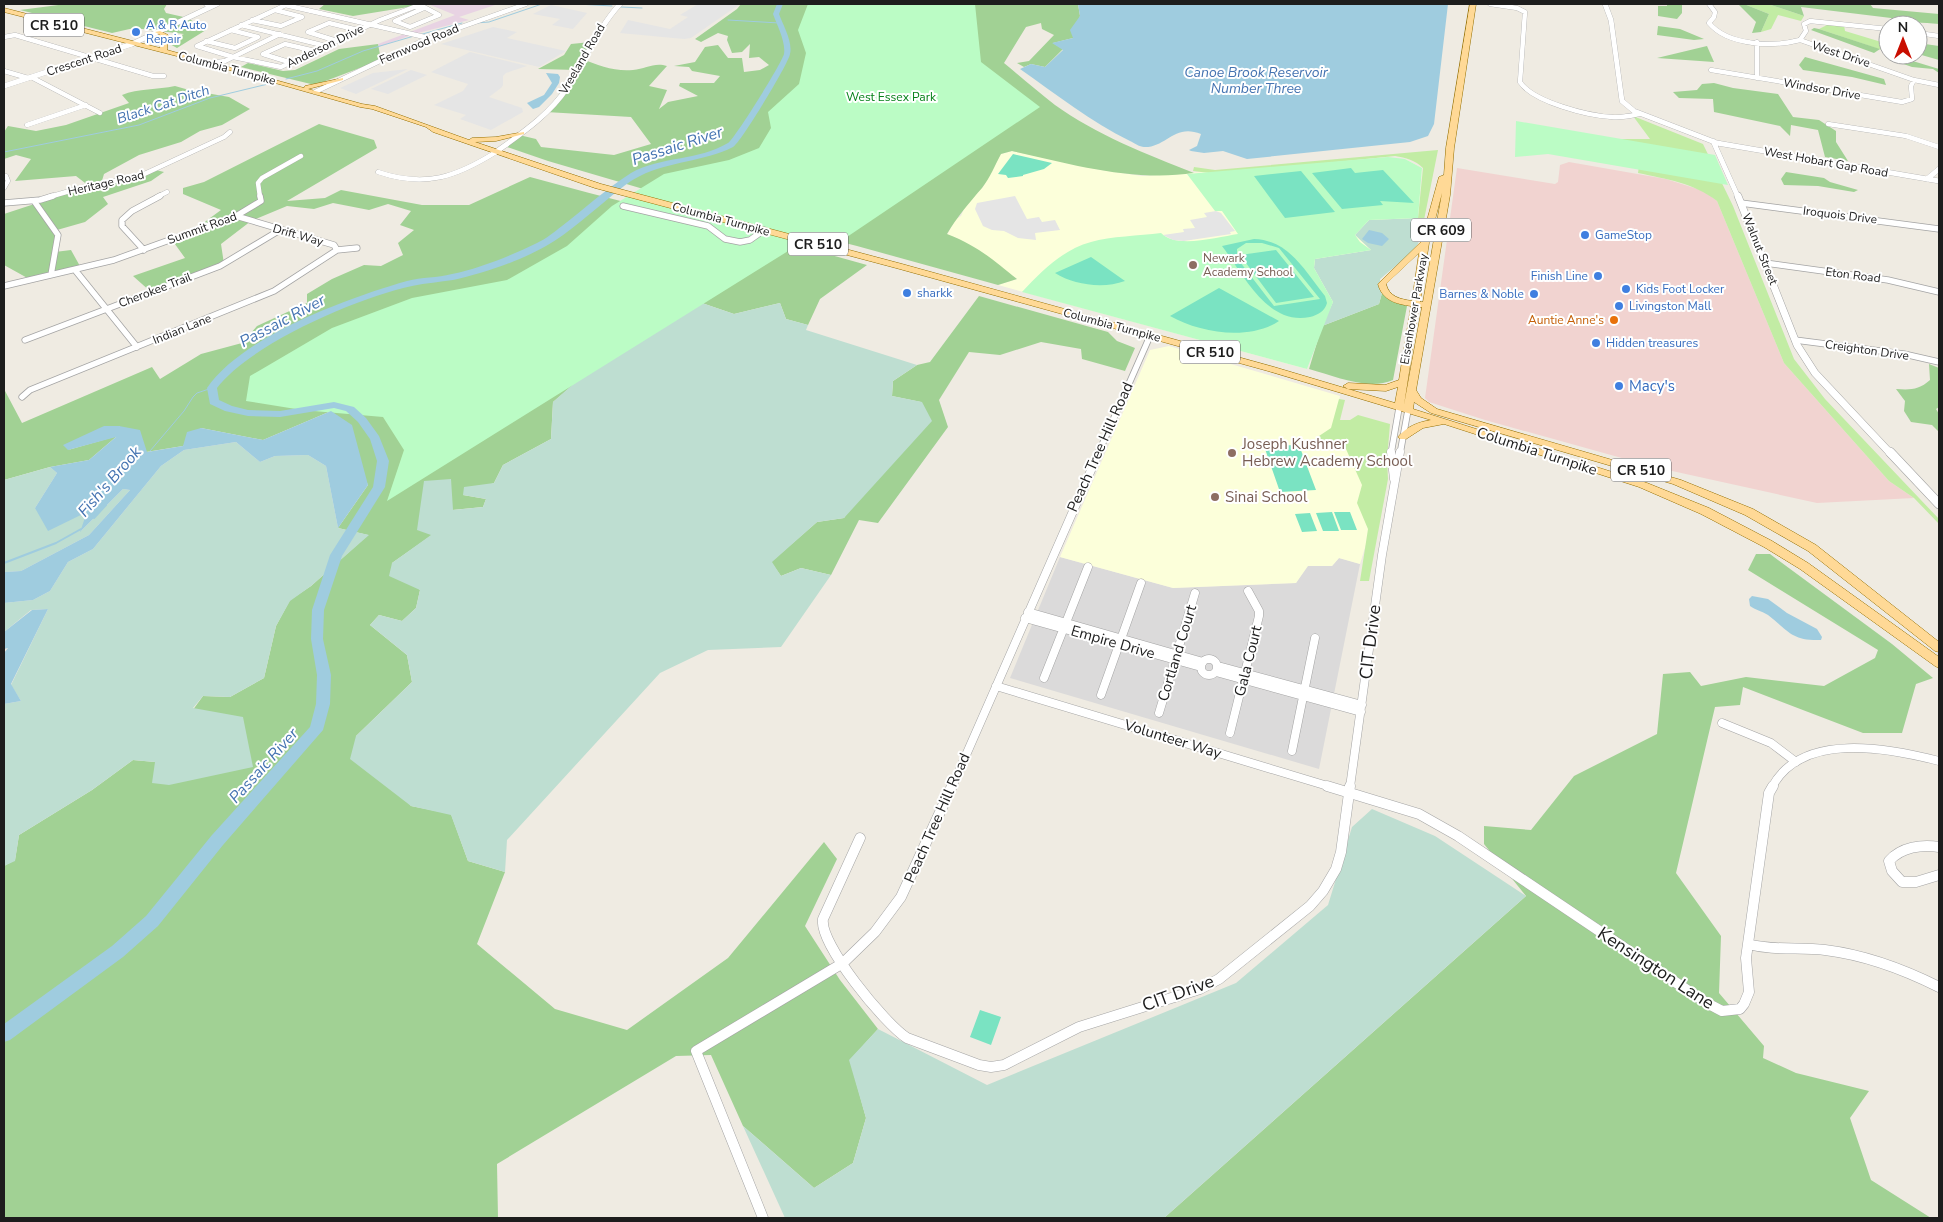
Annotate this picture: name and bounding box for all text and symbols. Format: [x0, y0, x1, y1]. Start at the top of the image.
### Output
road number: CR 510 [24, 14, 84, 36]
north arrow [1878, 15, 1928, 65]
place label: A & R Auto Repair [146, 17, 207, 47]
text: N [1898, 18, 1908, 37]
street label: Anderson Drive [284, 20, 366, 72]
street label: Fernwood Road [377, 20, 461, 68]
street label: Vreeland Road [555, 21, 609, 98]
marker: A & R Auto Repair [130, 26, 142, 38]
street label: West Drive [1810, 37, 1872, 71]
street label: Crescent Road [44, 40, 124, 80]
street label: Columbia Turnpike [176, 47, 278, 89]
water label: Canoe Brook Reservoir Number Three [1184, 63, 1329, 98]
street label: Windsor Drive [1782, 74, 1862, 104]
water label: Black Cat Ditch [115, 81, 212, 128]
park label: West Essex Park [846, 89, 937, 105]
water label: Passaic River [629, 121, 727, 171]
street label: West Hobart Gap Road [1763, 143, 1889, 181]
street label: Heritage Road [66, 166, 146, 200]
street label: Columbia Turnpike [670, 198, 772, 240]
street label: Iroquois Drive [1802, 203, 1878, 227]
street label: Summit Road [165, 208, 239, 248]
street label: Walnut Street [1738, 211, 1782, 288]
road number: CR 609 [1411, 218, 1471, 242]
street label: Drift Way [271, 220, 326, 250]
place label: GameStop [1595, 227, 1652, 243]
marker: GameStop [1579, 229, 1591, 241]
road number: CR 510 [788, 232, 848, 255]
place label: Newark Academy School [1203, 250, 1293, 280]
street label: Eisenhower Parkway [1396, 252, 1432, 366]
marker: Newark Academy School [1187, 259, 1199, 271]
street label: Eton Road [1824, 264, 1882, 286]
place label: Finish Line [1531, 268, 1588, 284]
street label: Cherokee Trail [116, 269, 194, 311]
marker: Finish Line [1592, 270, 1604, 282]
place label: Kids Foot Locker [1636, 281, 1725, 297]
marker: Kids Foot Locker [1620, 283, 1632, 295]
place label: sharkk [917, 285, 953, 301]
place label: Barnes & Noble [1439, 286, 1524, 302]
marker: sharkk [901, 287, 913, 299]
water label: Passaic River [236, 288, 330, 353]
marker: Barnes & Noble [1528, 288, 1540, 300]
place label: Livingston Mall [1629, 298, 1712, 314]
marker: Livingston Mall [1613, 300, 1625, 312]
street label: Columbia Turnpike [1061, 304, 1163, 346]
street label: Indian Lane [150, 310, 214, 348]
place label: Auntie Anne's [1528, 312, 1604, 328]
marker: Auntie Anne's [1608, 314, 1620, 326]
place label: Hidden treasures [1606, 335, 1698, 351]
street label: Creighton Drive [1824, 336, 1910, 364]
marker: Hidden treasures [1590, 337, 1602, 349]
road number: CR 510 [1180, 341, 1240, 364]
place label: Macy's [1629, 376, 1675, 396]
street label: Peach Tree Hill Road [1062, 379, 1138, 515]
marker: Macy's [1613, 380, 1625, 392]
street label: Columbia Turnpike [1474, 422, 1600, 480]
place label: Joseph Kushner Hebrew Academy School [1241, 434, 1413, 471]
water label: Fish's Brook [73, 441, 147, 522]
marker: Joseph Kushner Hebrew Academy School [1226, 447, 1238, 459]
road number: CR 510 [1611, 458, 1671, 482]
place label: Sinai School [1225, 487, 1308, 507]
marker: Sinai School [1209, 491, 1221, 503]
street label: Cortland Court [1153, 602, 1201, 704]
street label: CIT Drive [1354, 603, 1386, 681]
street label: Empire Drive [1069, 620, 1157, 664]
street label: Gala Court [1230, 623, 1267, 699]
street label: Volunteer Way [1121, 714, 1224, 763]
water label: Passaic River [224, 722, 304, 808]
street label: Peach Tree Hill Road [899, 750, 975, 886]
street label: Kensington Lane [1593, 921, 1719, 1015]
street label: CIT Drive [1139, 969, 1217, 1017]

